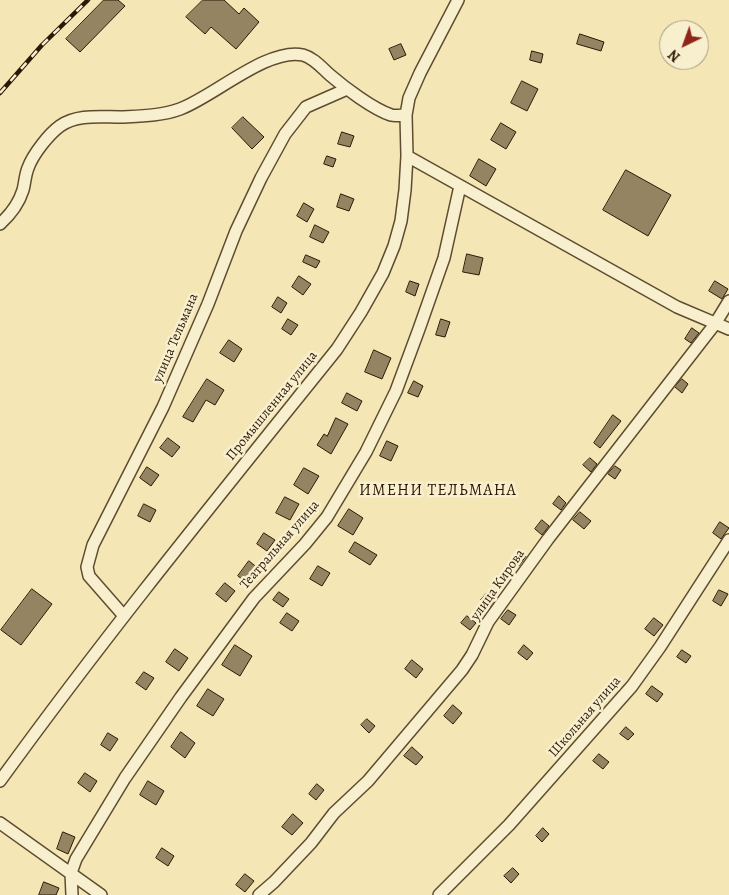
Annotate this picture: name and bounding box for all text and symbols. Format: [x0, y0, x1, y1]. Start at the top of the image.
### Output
north arrow [659, 20, 709, 70]
text: N [664, 45, 684, 66]
street label: улица Тельмана [150, 291, 202, 385]
street label: Промышленная улица [223, 348, 321, 464]
district label: ИМЕНИ ТЕЛЬМАНА [357, 481, 519, 501]
street label: Театральная улица [237, 497, 323, 593]
street label: улица Кирова [467, 546, 529, 624]
street label: Школьная улица [545, 673, 625, 761]

